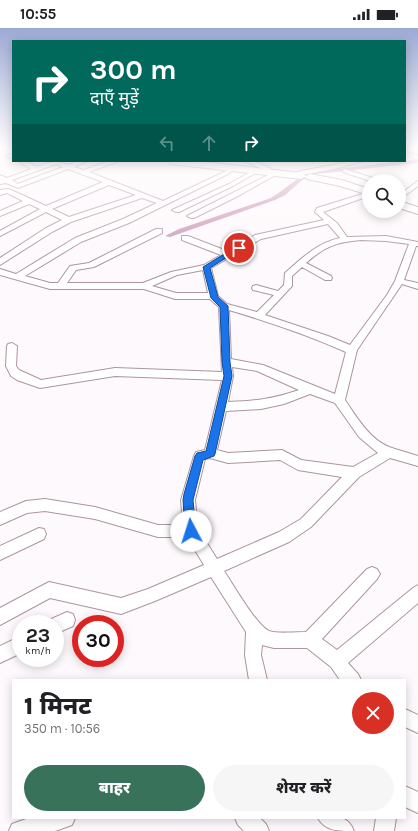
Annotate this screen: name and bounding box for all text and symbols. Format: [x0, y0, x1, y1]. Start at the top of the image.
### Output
text: 10:55 [20, 5, 56, 23]
text: 300 m [90, 53, 177, 86]
icon: right [24, 56, 76, 108]
text: दाएँ मुड़ें [90, 87, 139, 109]
icon: left [156, 132, 178, 154]
icon: ahead [198, 132, 220, 154]
icon: right [240, 132, 262, 154]
map controls [362, 174, 406, 218]
button: search [362, 174, 406, 218]
pin [222, 231, 256, 265]
icon: arrive [228, 237, 250, 259]
position arrow [170, 510, 212, 552]
speed limit sign: 30 [72, 615, 124, 667]
text: 23 [26, 624, 50, 647]
text: km/h [25, 645, 51, 657]
text: 1 मिनट [24, 692, 91, 720]
button: close [352, 692, 394, 734]
text: 350 m · 10:56 [24, 721, 100, 736]
button: बाहर [24, 765, 205, 811]
button: शेयर करें [213, 765, 394, 811]

